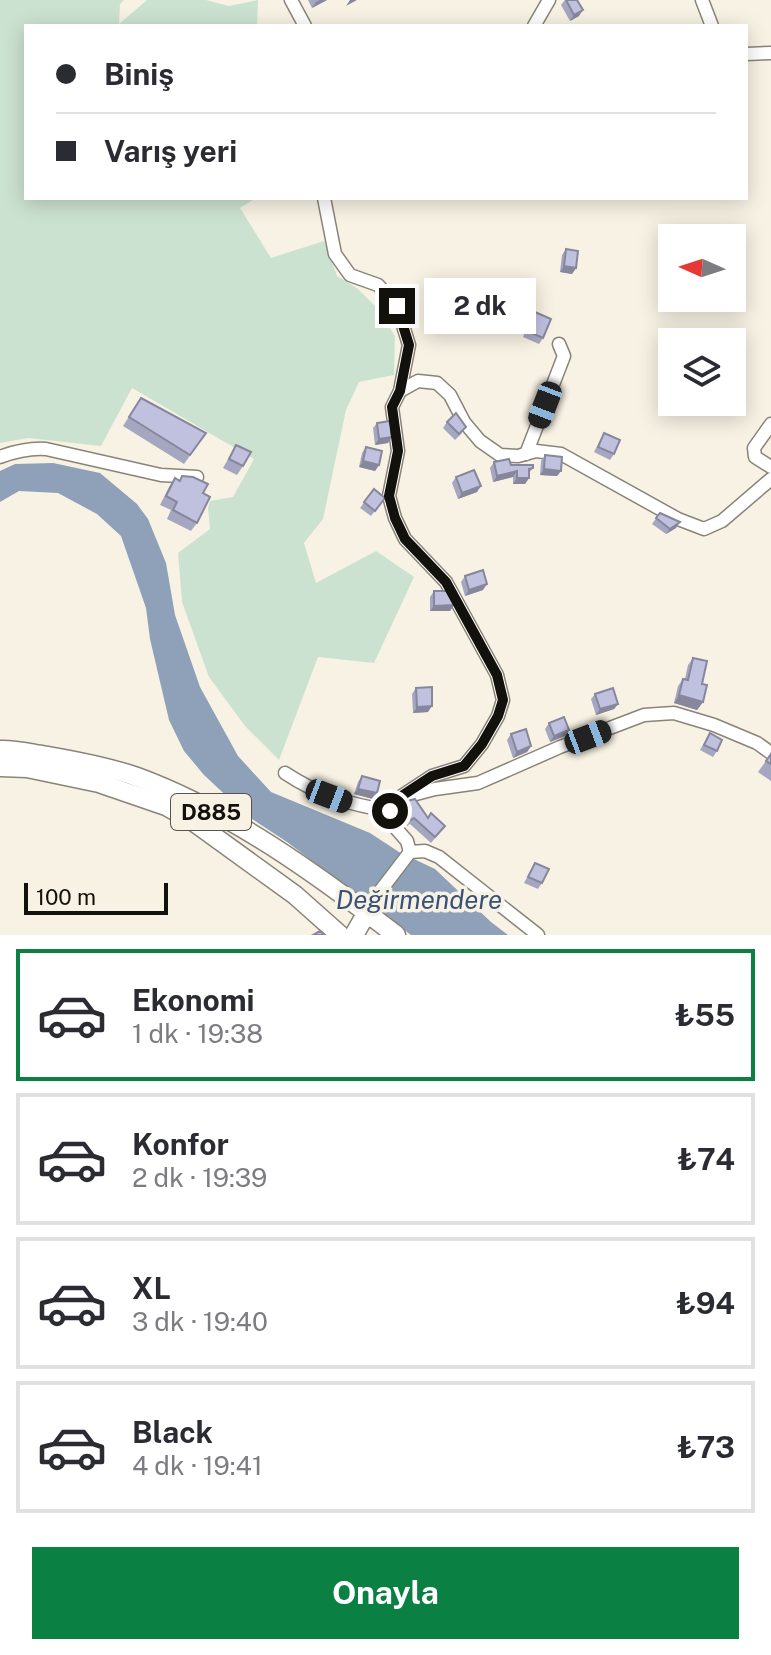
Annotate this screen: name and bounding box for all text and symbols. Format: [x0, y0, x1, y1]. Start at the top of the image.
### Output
text: Biniş [104, 56, 174, 92]
text: Varış yeri [104, 133, 237, 169]
north arrow [658, 224, 746, 312]
map controls [658, 224, 746, 416]
callout: 2 dk [425, 278, 537, 334]
route end [379, 288, 415, 324]
text: 2 dk [453, 290, 507, 321]
button: layers [658, 328, 746, 416]
car [525, 378, 565, 432]
car [561, 717, 615, 757]
car [302, 776, 356, 816]
route start [372, 793, 408, 829]
road number: D885 [171, 794, 251, 830]
scale bar [24, 879, 168, 915]
text: 100 m [36, 884, 96, 910]
water label: Değirmendere [336, 884, 502, 915]
icon: car [36, 979, 108, 1051]
text: Ekonomi [132, 982, 255, 1018]
text: ₺55 [675, 997, 735, 1033]
text: 1 dk · 19:38 [132, 1018, 263, 1049]
icon: car [36, 1123, 108, 1195]
text: Konfor [132, 1126, 229, 1162]
text: ₺74 [677, 1141, 735, 1177]
text: 2 dk · 19:39 [132, 1162, 267, 1193]
icon: car [36, 1267, 108, 1339]
text: XL [132, 1270, 171, 1306]
text: ₺94 [676, 1285, 735, 1321]
text: 3 dk · 19:40 [132, 1306, 268, 1337]
icon: car [36, 1411, 108, 1483]
text: Black [132, 1414, 213, 1450]
text: ₺73 [677, 1429, 735, 1465]
text: 4 dk · 19:41 [132, 1450, 262, 1481]
button: Onayla [32, 1547, 739, 1639]

